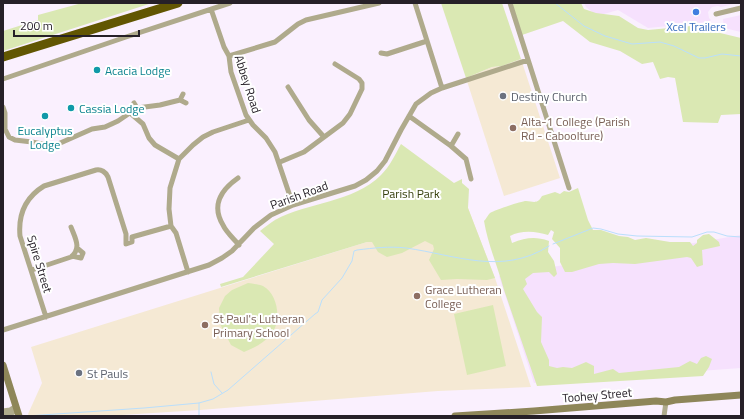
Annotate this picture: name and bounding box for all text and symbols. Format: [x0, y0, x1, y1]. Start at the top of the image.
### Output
marker: Xcel Trailers [691, 7, 701, 17]
scale bar [14, 12, 139, 38]
text: 200 m [20, 16, 53, 35]
place label: Xcel Trailers [666, 17, 726, 36]
street label: Abbey Road [230, 52, 266, 116]
place label: Acacia Lodge [105, 61, 170, 80]
marker: Acacia Lodge [92, 65, 102, 75]
place label: Destiny Church [511, 87, 587, 106]
marker: Destiny Church [498, 91, 508, 101]
place label: Cassia Lodge [79, 99, 145, 118]
marker: Cassia Lodge [66, 103, 76, 113]
marker: Eucalyptus Lodge [40, 111, 50, 121]
place label: Alta-1 College (Parish Rd - Caboolture) [521, 112, 630, 145]
place label: Eucalyptus Lodge [17, 121, 73, 154]
marker: Alta-1 College (Parish Rd - Caboolture) [508, 123, 518, 133]
street label: Parish Road [267, 176, 331, 214]
park label: Parish Park [382, 184, 440, 203]
street label: Spire Street [22, 233, 58, 296]
place label: Grace Lutheran College [425, 280, 502, 313]
marker: Grace Lutheran College [412, 291, 422, 301]
place label: St Paul's Lutheran Primary School [213, 309, 305, 342]
marker: St Paul's Lutheran Primary School [200, 320, 210, 330]
place label: St Pauls [87, 364, 128, 383]
marker: St Pauls [74, 368, 84, 378]
street label: Toohey Street [561, 382, 633, 408]

